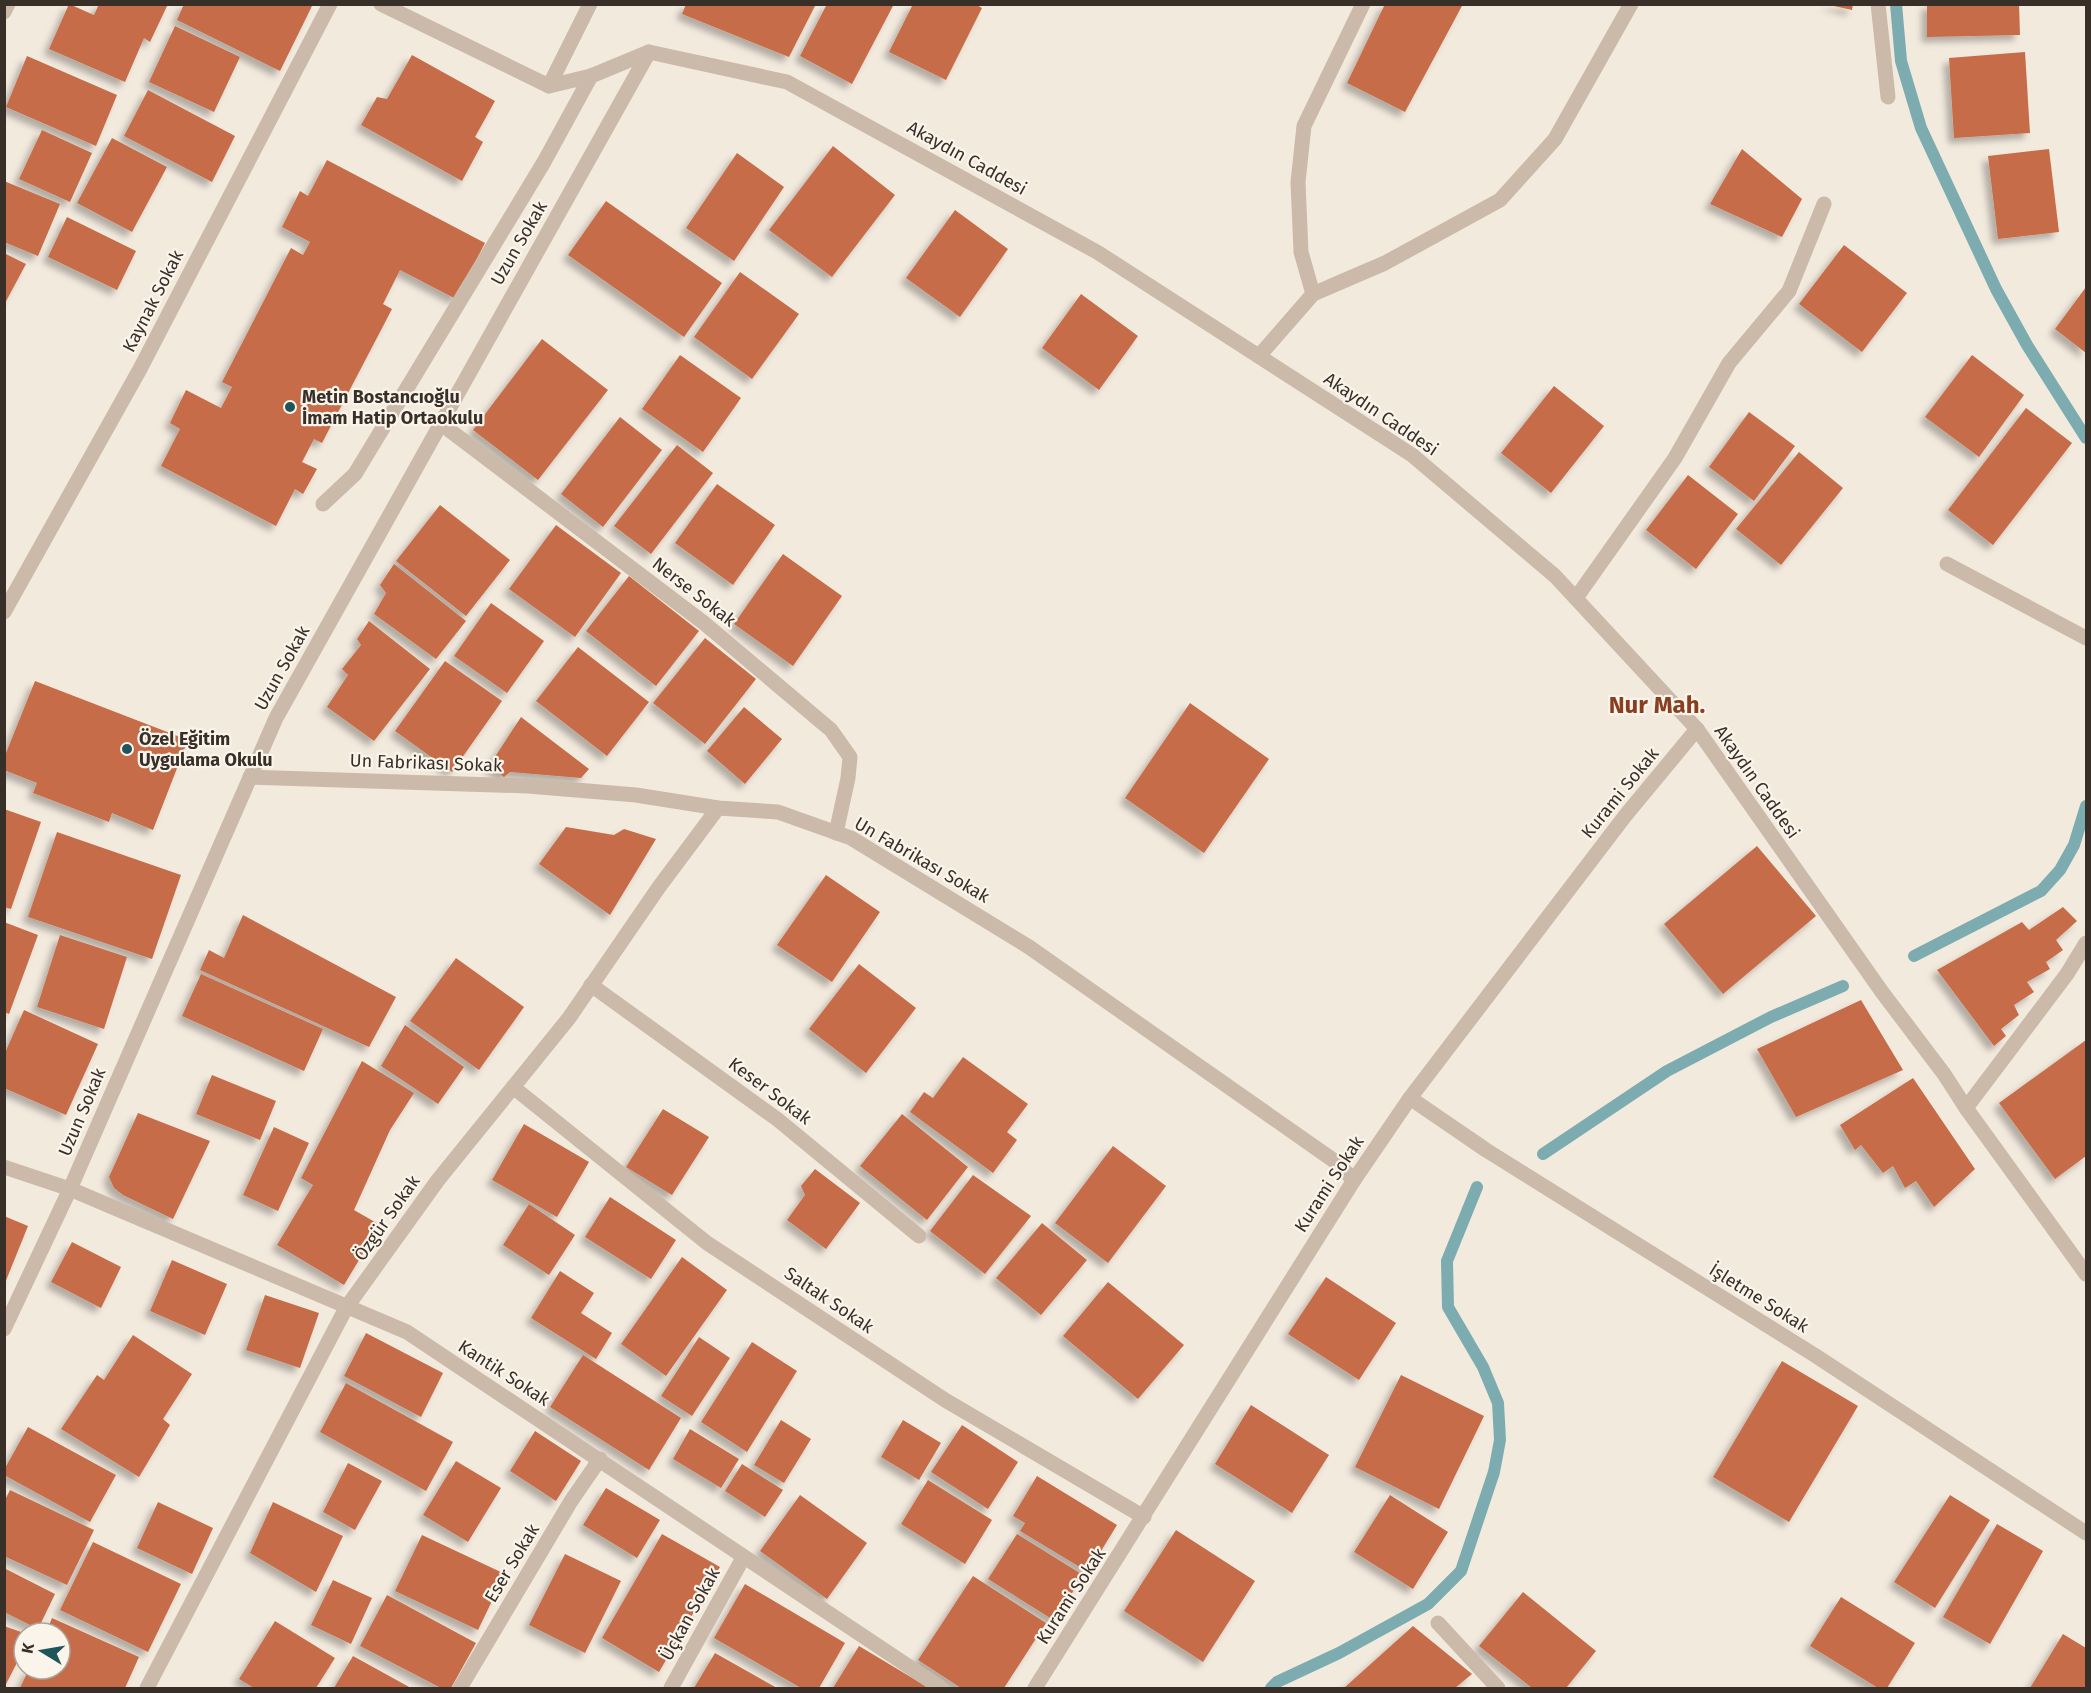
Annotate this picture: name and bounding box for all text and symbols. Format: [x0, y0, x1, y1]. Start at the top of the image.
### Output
street label: Akaydın Caddesi [903, 116, 1031, 200]
street label: Uzun Sokak [486, 196, 552, 289]
street label: Kaynak Sokak [118, 246, 188, 356]
street label: Akaydın Caddesi [1320, 368, 1442, 460]
place label: Metin Bostancıoğlu İmam Hatip Ortaokulu [302, 386, 483, 429]
marker: Metin Bostancıoğlu İmam Hatip Ortaokulu [283, 400, 297, 414]
street label: Nerse Sokak [648, 553, 741, 632]
street label: Uzun Sokak [250, 621, 315, 714]
district label: Nur Mah. [1609, 691, 1706, 719]
street label: Akaydın Caddesi [1710, 721, 1804, 843]
place label: Özel Eğitim Uygulama Okulu [139, 728, 273, 771]
marker: Özel Eğitim Uygulama Okulu [120, 742, 134, 756]
street label: Kurami Sokak [1577, 743, 1664, 843]
street label: Un Fabrikası Sokak [349, 749, 503, 777]
street label: Un Fabrikası Sokak [850, 812, 994, 908]
street label: Keser Sokak [724, 1053, 817, 1130]
street label: Uzun Sokak [54, 1064, 111, 1159]
street label: Kurami Sokak [1290, 1131, 1369, 1236]
street label: Özgür Sokak [349, 1170, 425, 1265]
street label: İşletme Sokak [1705, 1259, 1814, 1338]
street label: Saltak Sokak [780, 1262, 879, 1338]
street label: Kantik Sokak [454, 1335, 555, 1411]
street label: Eser Sokak [480, 1519, 544, 1606]
street label: Kurami Sokak [1032, 1543, 1111, 1648]
street label: Üçkan Sokak [655, 1563, 725, 1664]
north arrow [12, 1621, 72, 1681]
text: K [17, 1641, 38, 1655]

